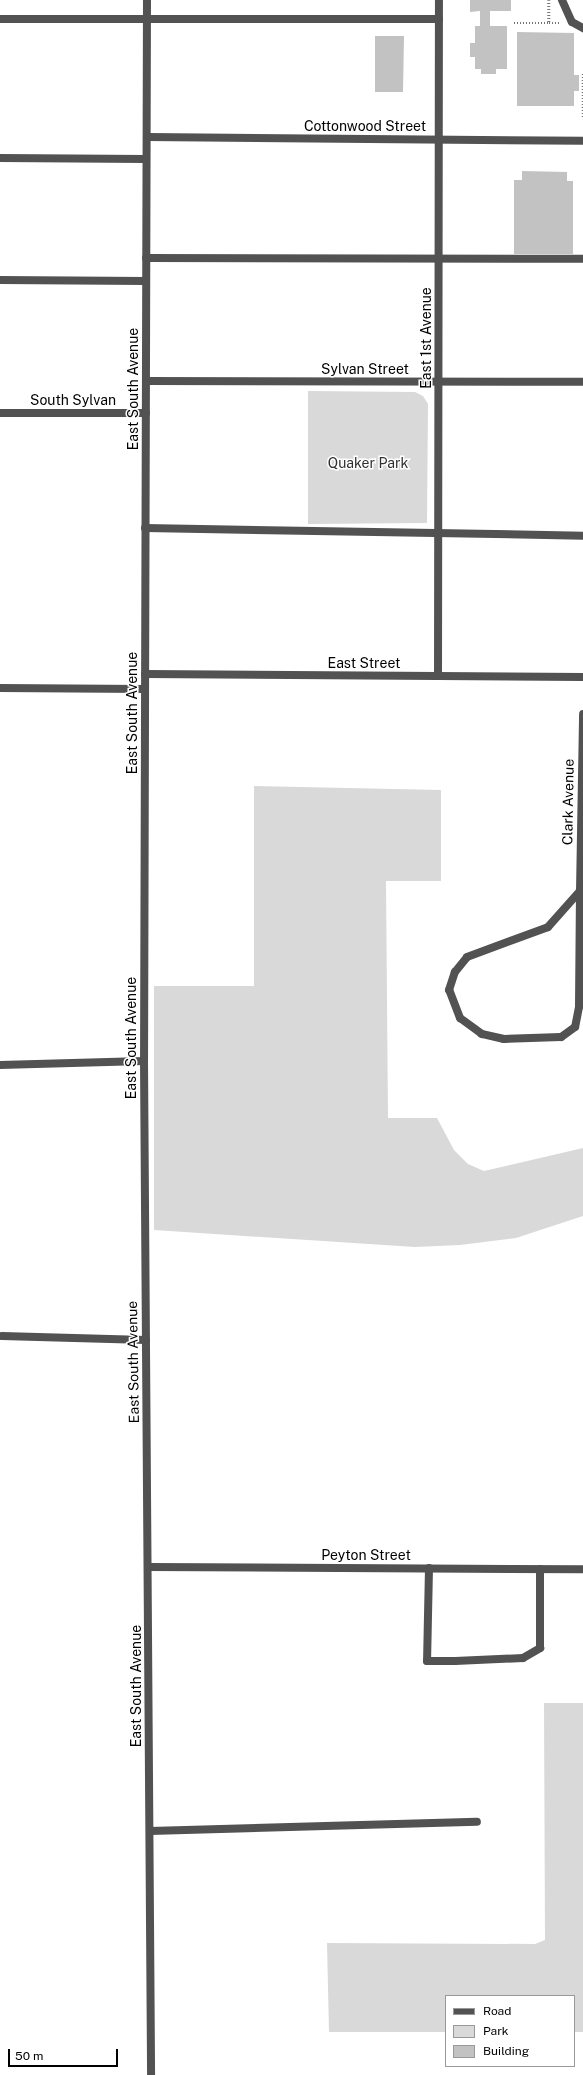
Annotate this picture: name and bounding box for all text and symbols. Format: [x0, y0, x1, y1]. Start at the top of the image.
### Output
street label: Cottonwood Street [304, 118, 426, 134]
street label: East 1st Avenue [418, 287, 434, 389]
street label: East South Avenue [125, 328, 141, 450]
street label: Sylvan Street [321, 361, 409, 377]
street label: South Sylvan [30, 392, 116, 408]
park label: Quaker Park [328, 455, 408, 471]
street label: East South Avenue [124, 652, 140, 774]
street label: East Street [328, 655, 400, 671]
street label: Clark Avenue [559, 759, 577, 845]
street label: East South Avenue [123, 977, 139, 1099]
street label: East South Avenue [124, 1301, 142, 1423]
street label: Peyton Street [321, 1547, 411, 1563]
street label: East South Avenue [128, 1625, 144, 1747]
legend [445, 1995, 575, 2067]
text: Road [483, 2004, 511, 2018]
text: Park [483, 2024, 509, 2038]
scale bar [10, 2041, 120, 2067]
text: Building [483, 2044, 529, 2058]
text: 50 m [15, 2049, 43, 2063]

